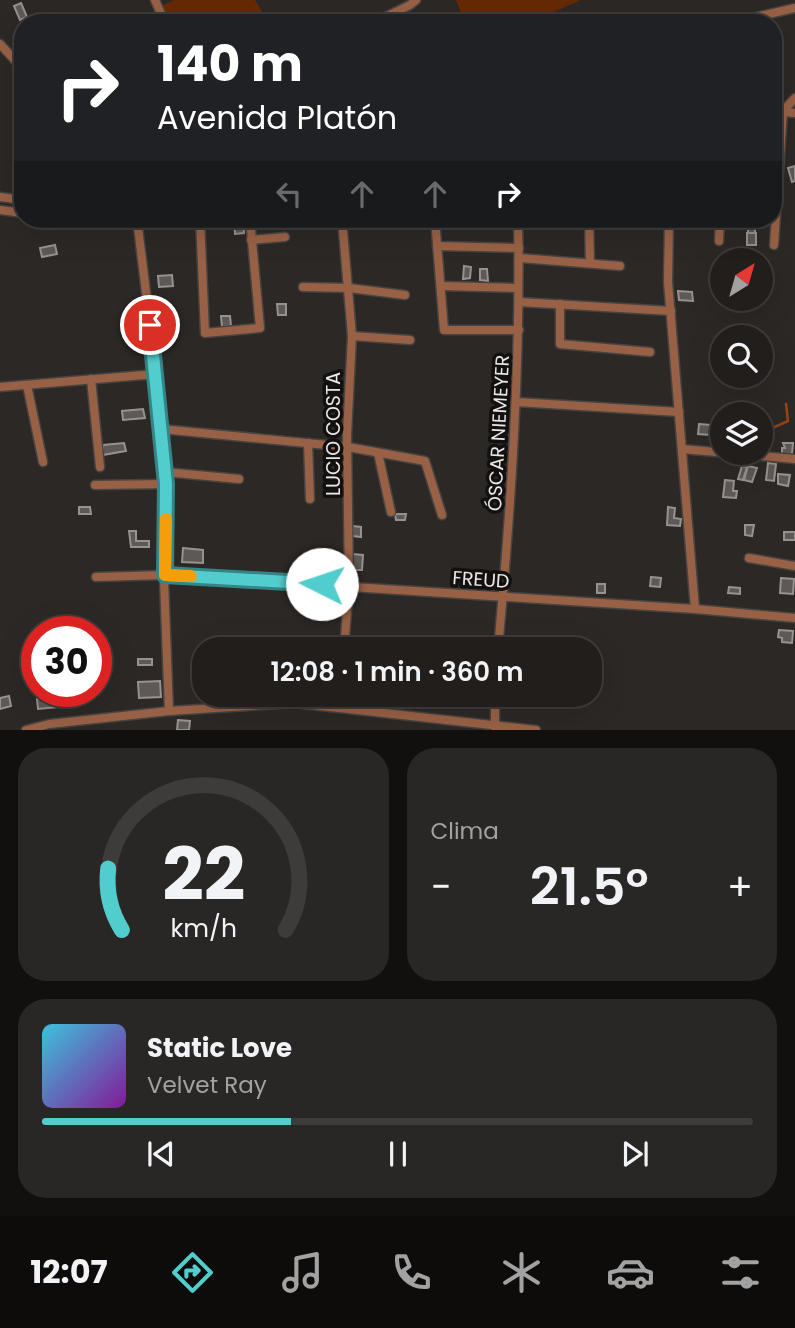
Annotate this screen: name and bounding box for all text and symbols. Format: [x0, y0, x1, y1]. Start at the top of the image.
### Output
text: 140 m [157, 30, 303, 98]
icon: right [42, 42, 133, 133]
text: Avenida Platón [157, 95, 397, 140]
icon: left [270, 175, 308, 213]
icon: ahead [343, 175, 381, 213]
icon: ahead [416, 175, 454, 213]
icon: right [489, 175, 527, 213]
north arrow [710, 248, 774, 312]
map controls [710, 248, 773, 465]
pin [120, 295, 180, 355]
icon: arrive [131, 306, 169, 344]
button: search [710, 325, 773, 388]
street label: ÓSCAR NIEMEYER [481, 354, 516, 512]
street label: LUCIO COSTA [320, 372, 347, 496]
button: layers [710, 402, 773, 465]
position arrow [285, 547, 359, 621]
street label: FREUD [452, 564, 510, 595]
speed limit sign: 30 [21, 616, 112, 707]
text: 12:08 · 1 min · 360 m [270, 654, 524, 690]
text: Clima [431, 815, 499, 847]
text: 22 [162, 825, 245, 926]
text: 21.5° [530, 850, 649, 923]
text: − [431, 860, 451, 913]
text: + [727, 860, 753, 913]
text: km/h [170, 911, 237, 946]
text: Static Love [147, 1030, 292, 1066]
text: Velvet Ray [147, 1069, 267, 1101]
icon: previous [142, 1135, 180, 1173]
icon: pause [379, 1135, 417, 1173]
icon: next [616, 1135, 654, 1173]
icon: directions [168, 1248, 217, 1297]
icon: music [278, 1248, 327, 1297]
icon: phone [387, 1248, 436, 1297]
icon: climate [497, 1248, 546, 1297]
icon: car [606, 1248, 655, 1297]
icon: filters [716, 1248, 765, 1297]
text: 12:07 [30, 1249, 108, 1294]

